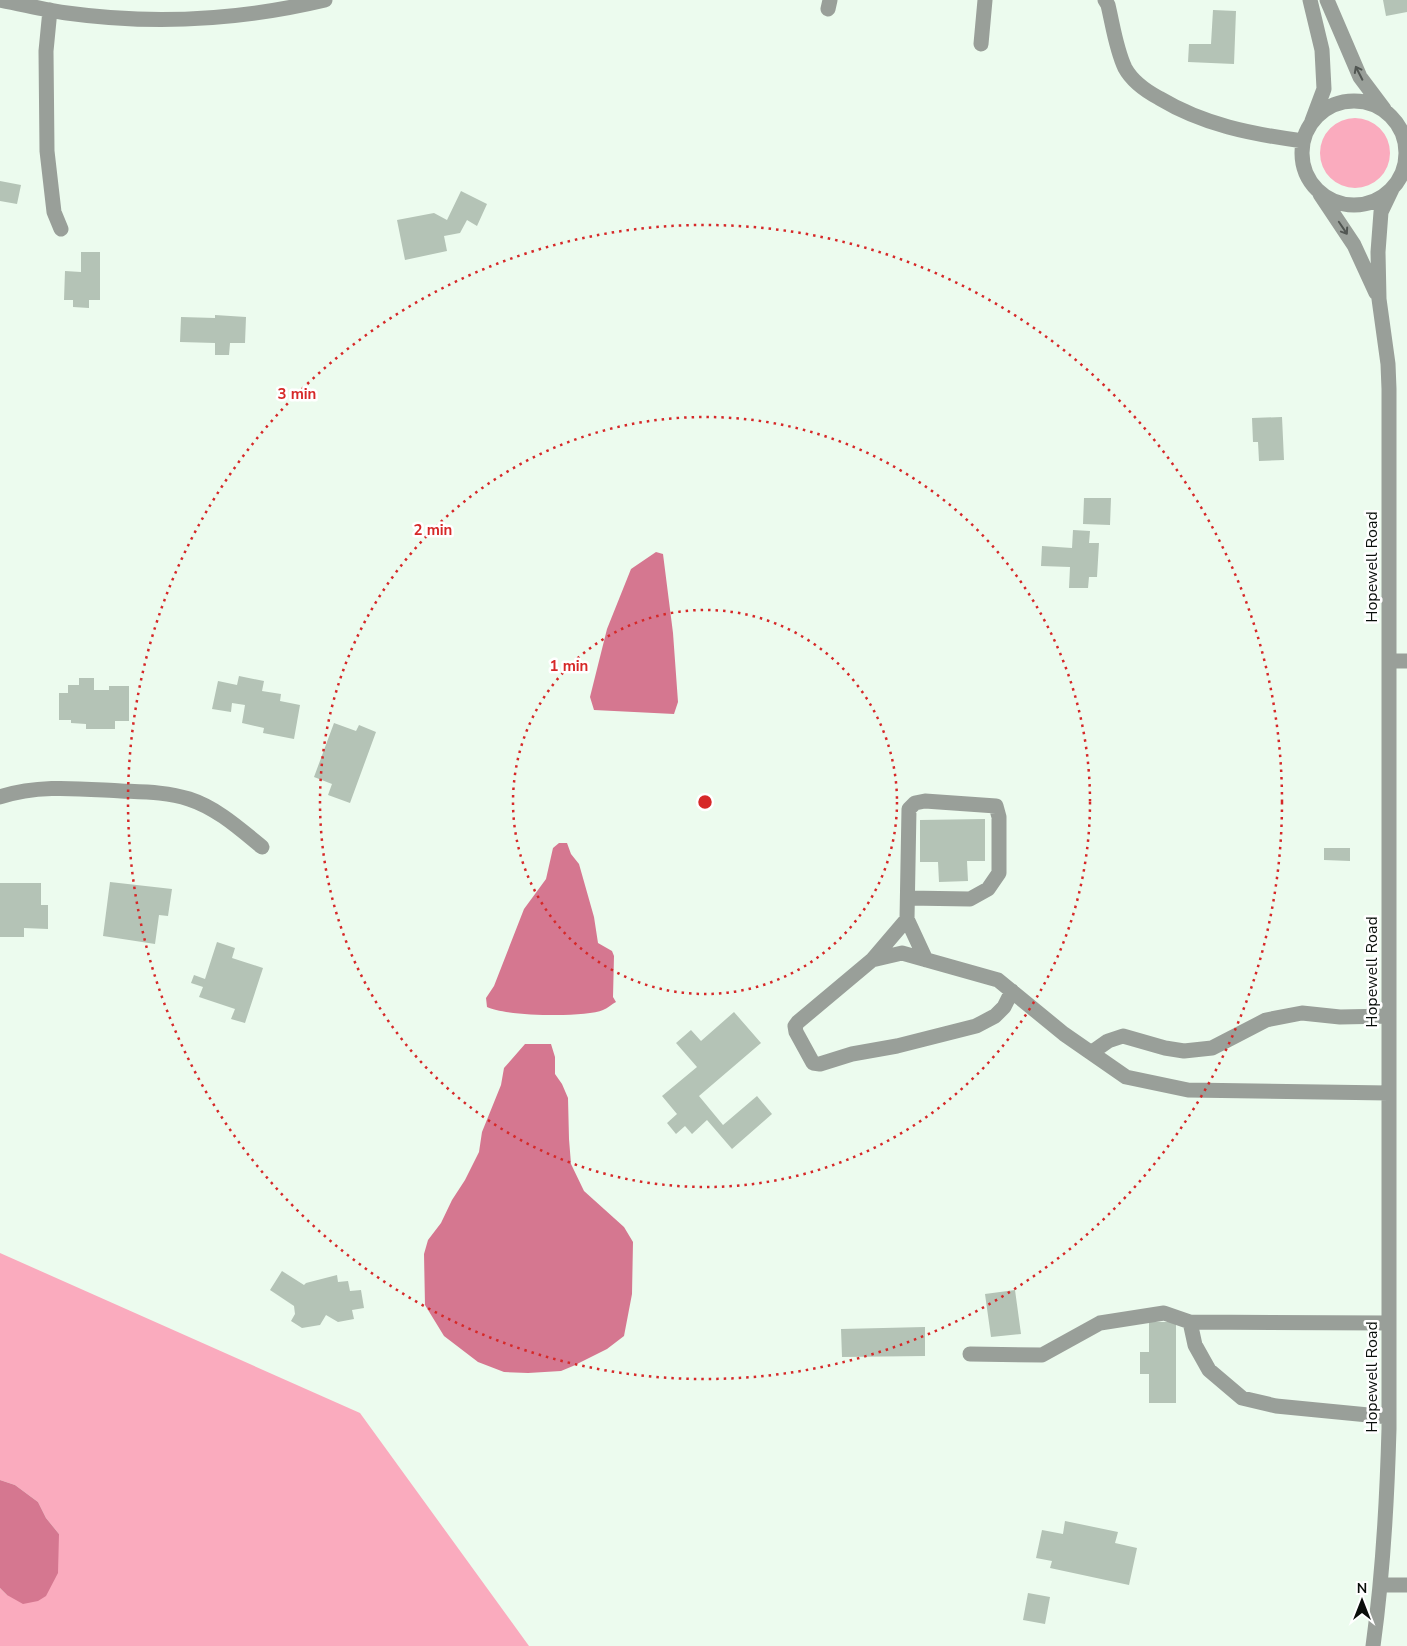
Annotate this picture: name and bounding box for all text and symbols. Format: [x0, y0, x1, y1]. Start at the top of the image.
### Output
one-way arrow [1354, 65, 1364, 80]
one-way arrow [1338, 221, 1348, 235]
text: 3 min [278, 384, 316, 404]
street label: Hopewell Road [1361, 511, 1383, 623]
text: 2 min [414, 520, 452, 540]
text: 1 min [550, 656, 588, 676]
centre of rings [696, 793, 714, 811]
street label: Hopewell Road [1361, 916, 1383, 1028]
street label: Hopewell Road [1361, 1321, 1383, 1433]
north arrow [1337, 1576, 1387, 1626]
text: N [1357, 1579, 1367, 1598]

